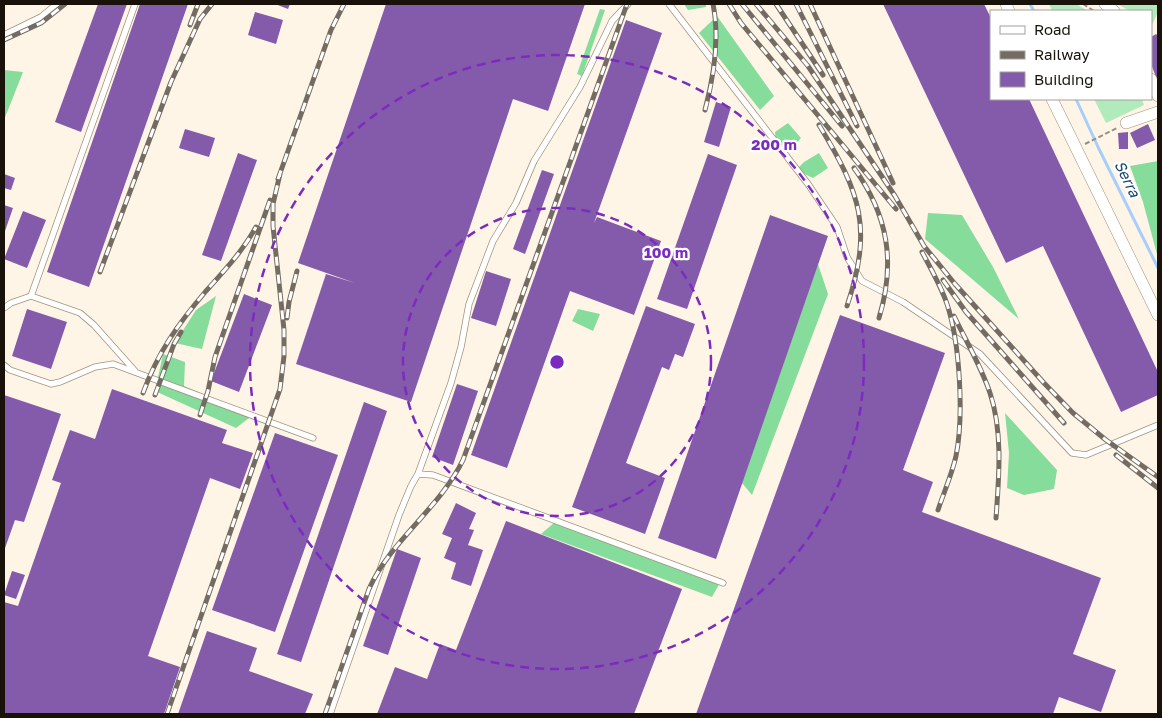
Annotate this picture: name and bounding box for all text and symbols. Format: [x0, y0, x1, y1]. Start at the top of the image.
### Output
legend [990, 10, 1152, 100]
text: Road [1034, 20, 1071, 38]
text: Railway [1034, 45, 1090, 63]
text: Building [1034, 70, 1094, 88]
text: 200 m [751, 135, 797, 153]
water label: Serra [1111, 157, 1145, 200]
text: 100 m [644, 243, 688, 261]
centre of rings [548, 353, 566, 371]

